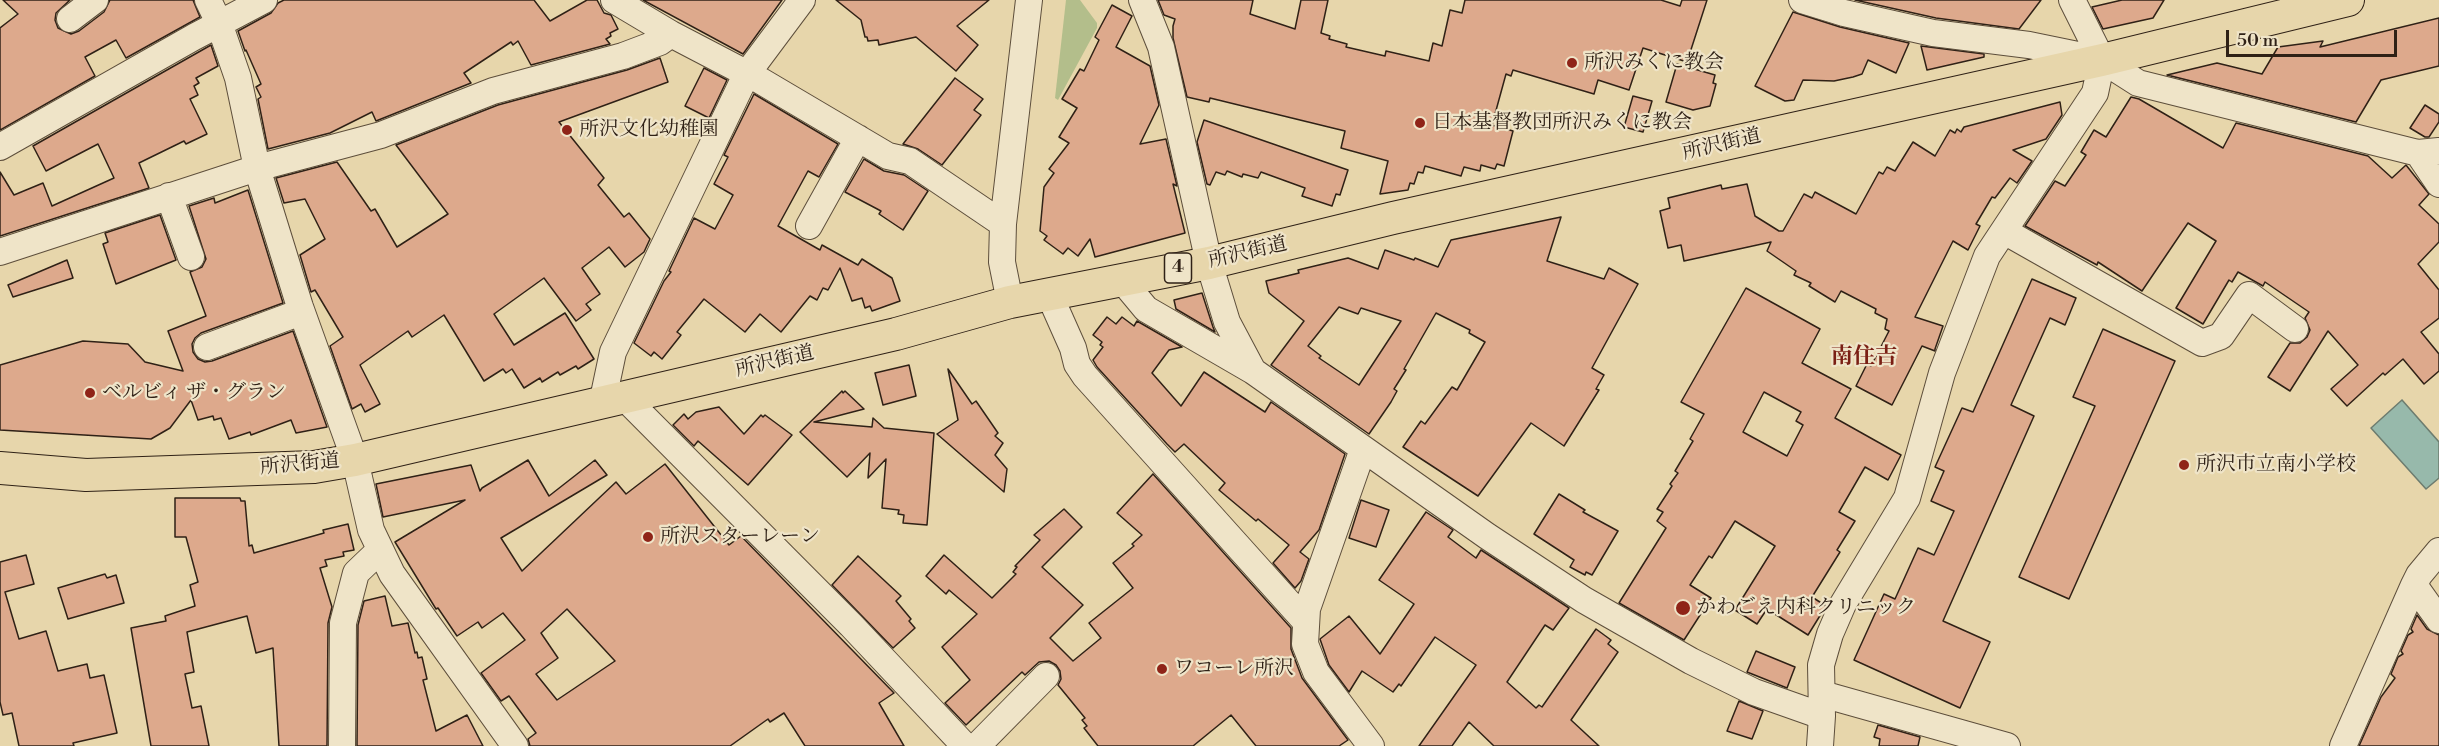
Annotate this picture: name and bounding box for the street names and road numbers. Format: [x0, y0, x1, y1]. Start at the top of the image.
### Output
street label: 所沢街道 [1680, 124, 1764, 166]
street label: 所沢街道 [1206, 232, 1290, 274]
road number: 4 [1164, 253, 1192, 283]
street label: 所沢街道 [733, 341, 817, 383]
street label: 所沢街道 [259, 450, 341, 480]

